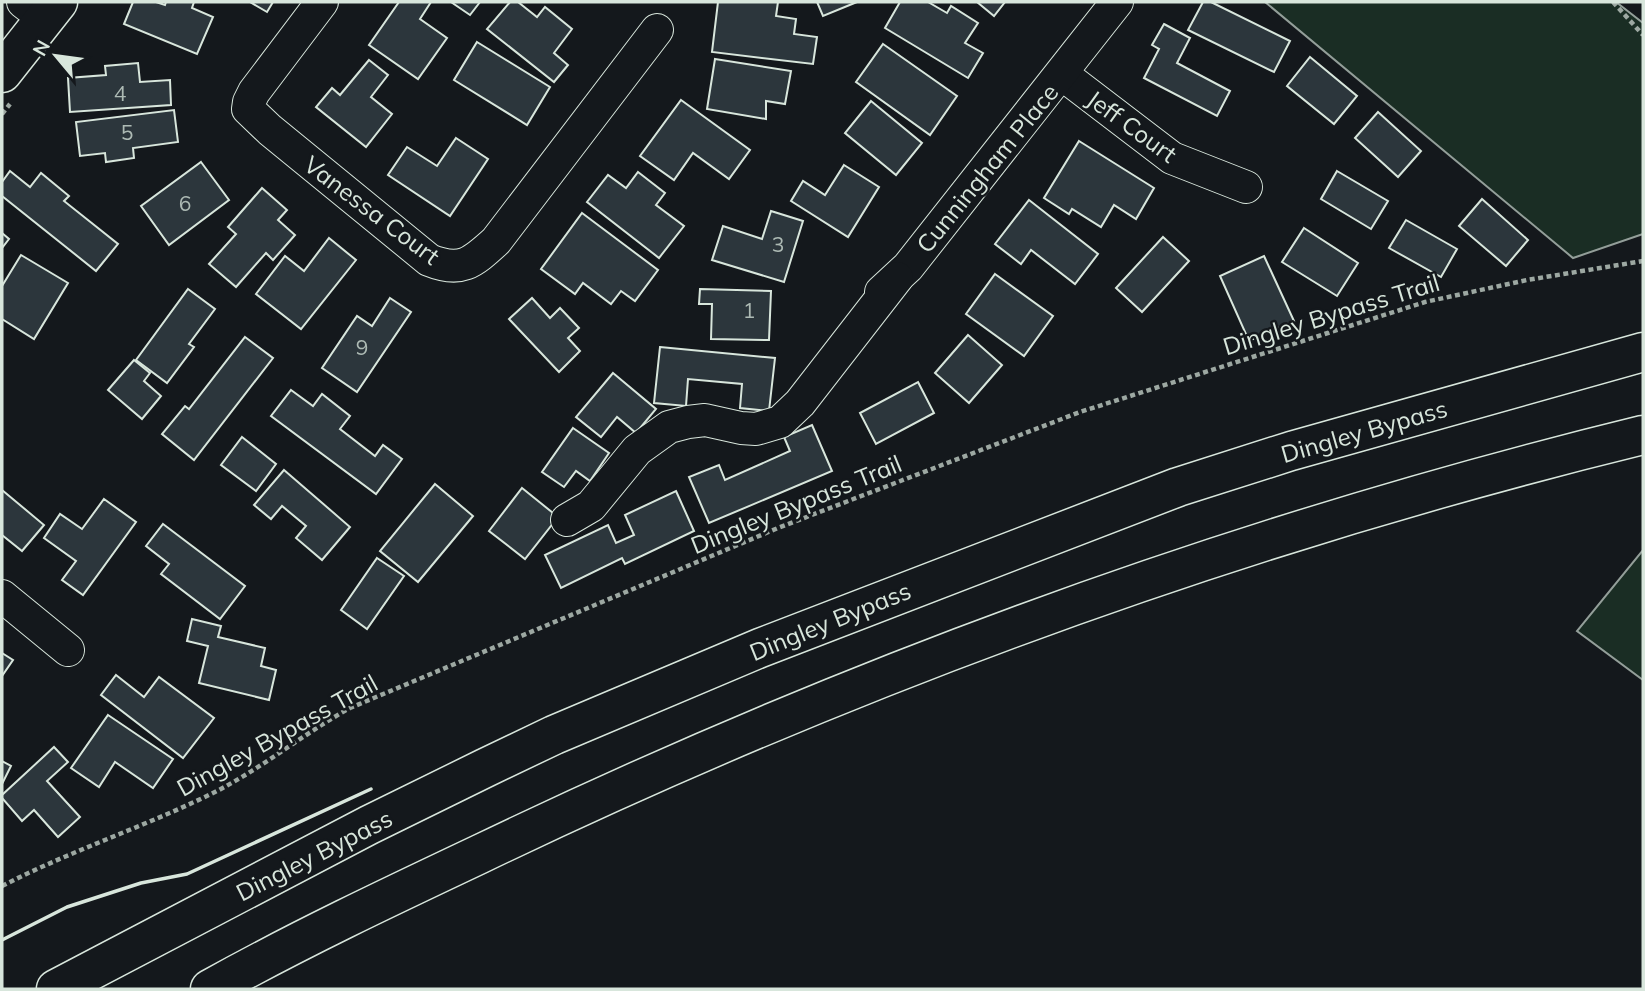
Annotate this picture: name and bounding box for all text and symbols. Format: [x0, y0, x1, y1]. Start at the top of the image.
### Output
north arrow [21, 21, 91, 91]
text: N [27, 36, 55, 60]
street label: Cunningham Place [910, 78, 1064, 258]
house number: 4 [114, 80, 127, 106]
street label: Jeff Court [1081, 83, 1183, 169]
house number: 5 [121, 119, 133, 145]
street label: Vanessa Court [298, 149, 446, 271]
house number: 6 [179, 190, 191, 216]
house number: 3 [772, 231, 784, 257]
street label: Dingley Bypass Trail [1219, 267, 1443, 361]
house number: 1 [743, 297, 755, 323]
house number: 9 [356, 334, 368, 360]
street label: Dingley Bypass [1277, 393, 1451, 469]
street label: Dingley Bypass Trail [686, 448, 906, 560]
street label: Dingley Bypass [745, 575, 915, 667]
street label: Dingley Bypass Trail [171, 667, 383, 803]
street label: Dingley Bypass [231, 803, 397, 907]

